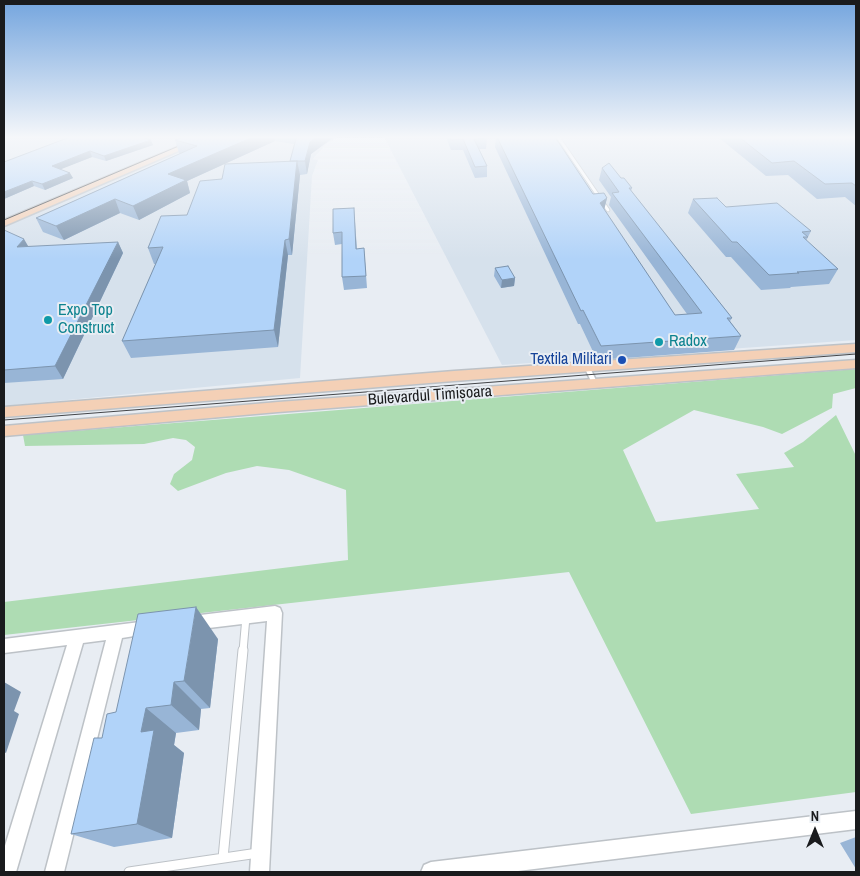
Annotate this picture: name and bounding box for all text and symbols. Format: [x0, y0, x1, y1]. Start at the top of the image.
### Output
place label: Expo Top Construct [58, 301, 114, 339]
marker: Expo Top Construct [42, 314, 54, 326]
place label: Radox [669, 332, 707, 352]
marker: Radox [653, 336, 665, 348]
place label: Textila Militari [530, 350, 612, 370]
marker: Textila Militari [616, 354, 628, 366]
street label: Bulevardul Timișoara [367, 382, 493, 410]
north arrow [790, 806, 840, 856]
text: N [811, 807, 819, 825]

